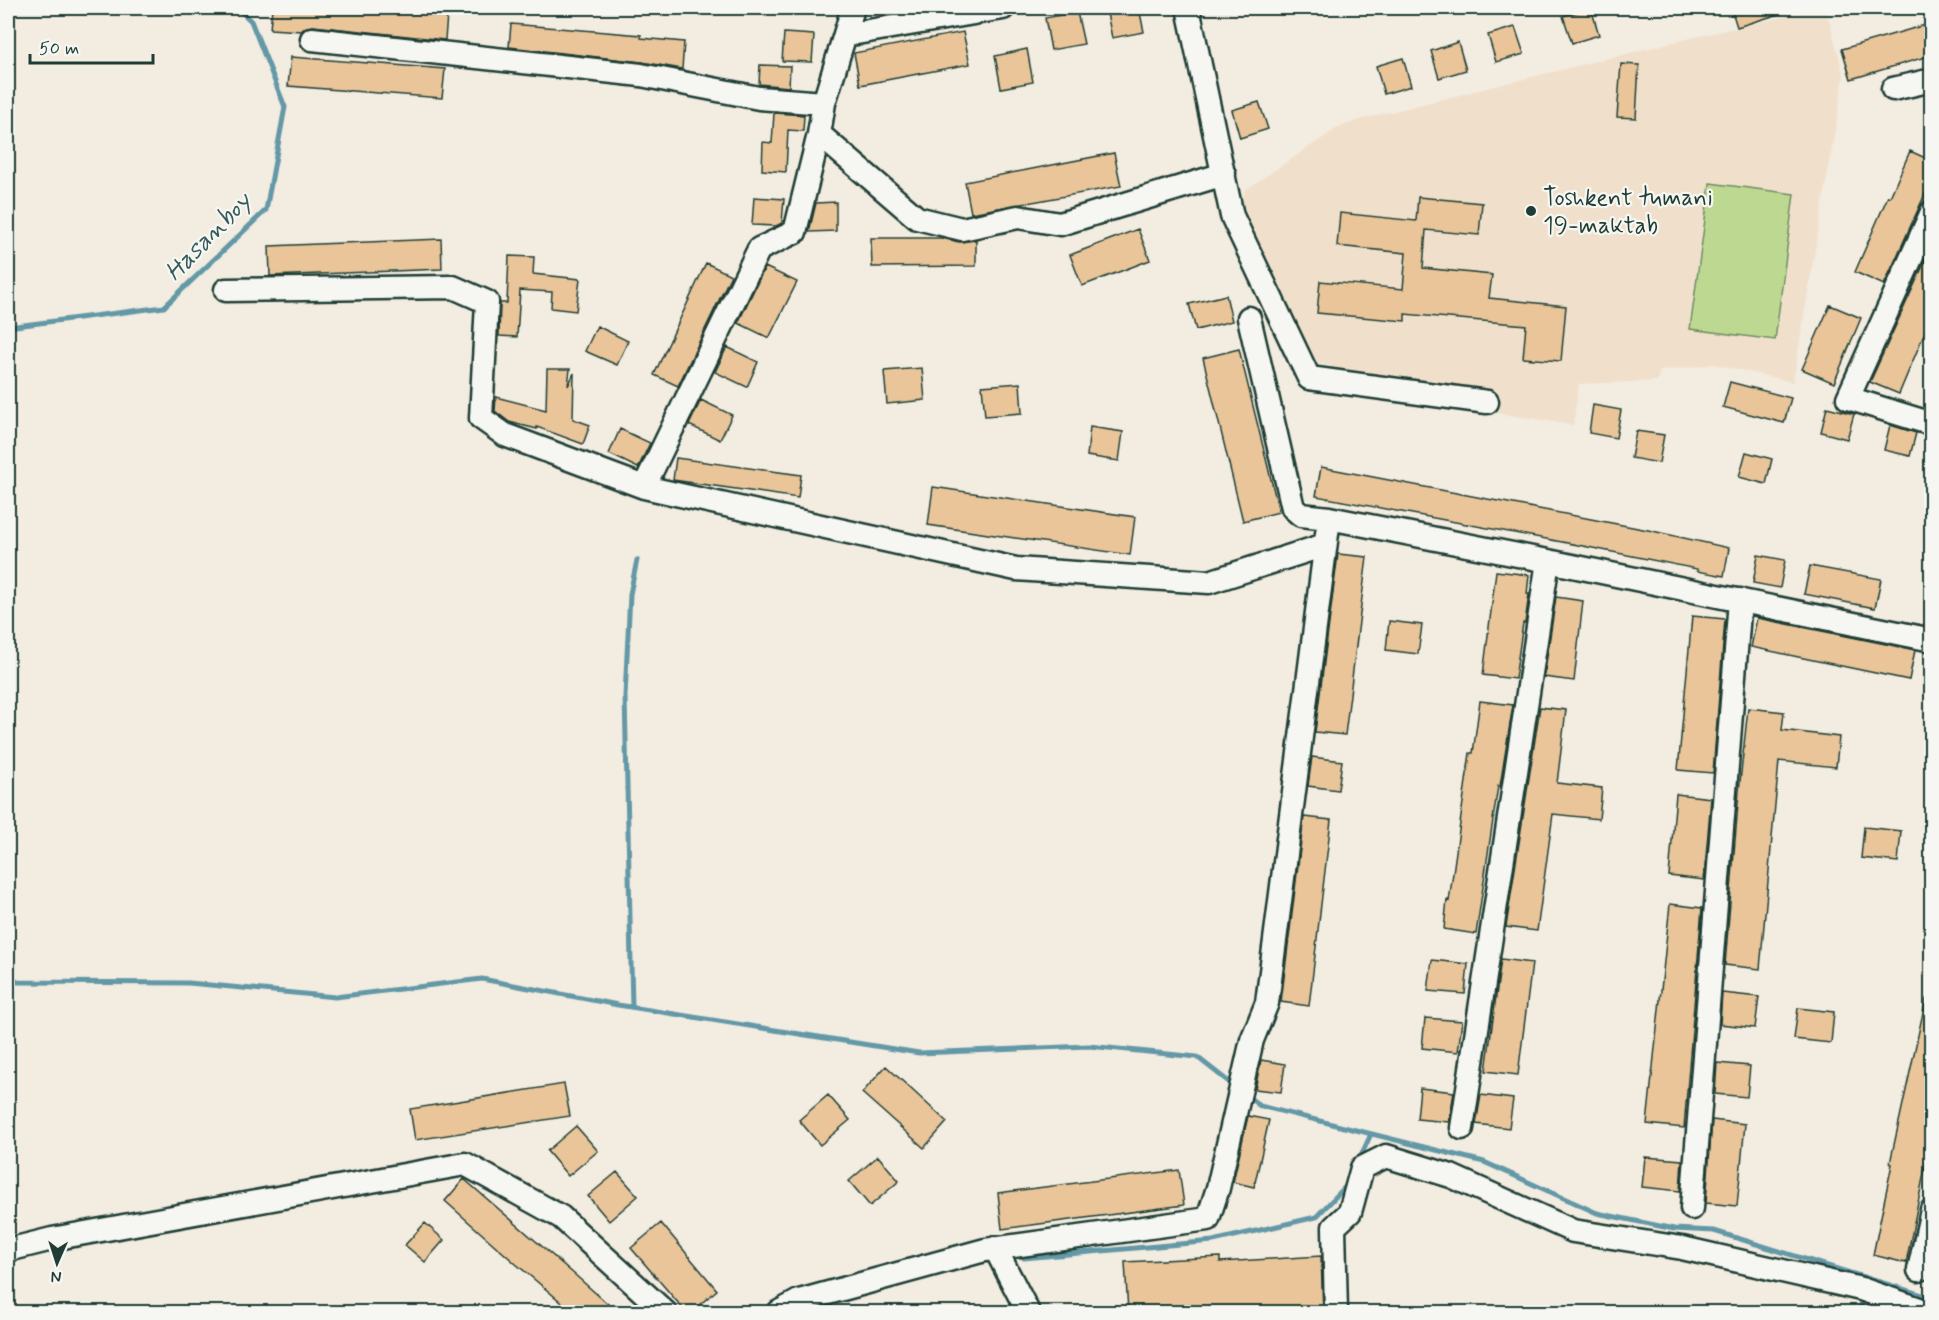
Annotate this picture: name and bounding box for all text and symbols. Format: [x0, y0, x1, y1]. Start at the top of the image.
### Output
scale bar [30, 27, 153, 65]
text: 50 m [39, 37, 79, 61]
place label: Toshkent tumani 19-maktab [1543, 183, 1713, 242]
water label: Hasanboy [158, 184, 260, 289]
marker: Toshkent tumani 19-maktab [1524, 204, 1538, 218]
north arrow [27, 1233, 87, 1293]
text: N [50, 1266, 62, 1287]

